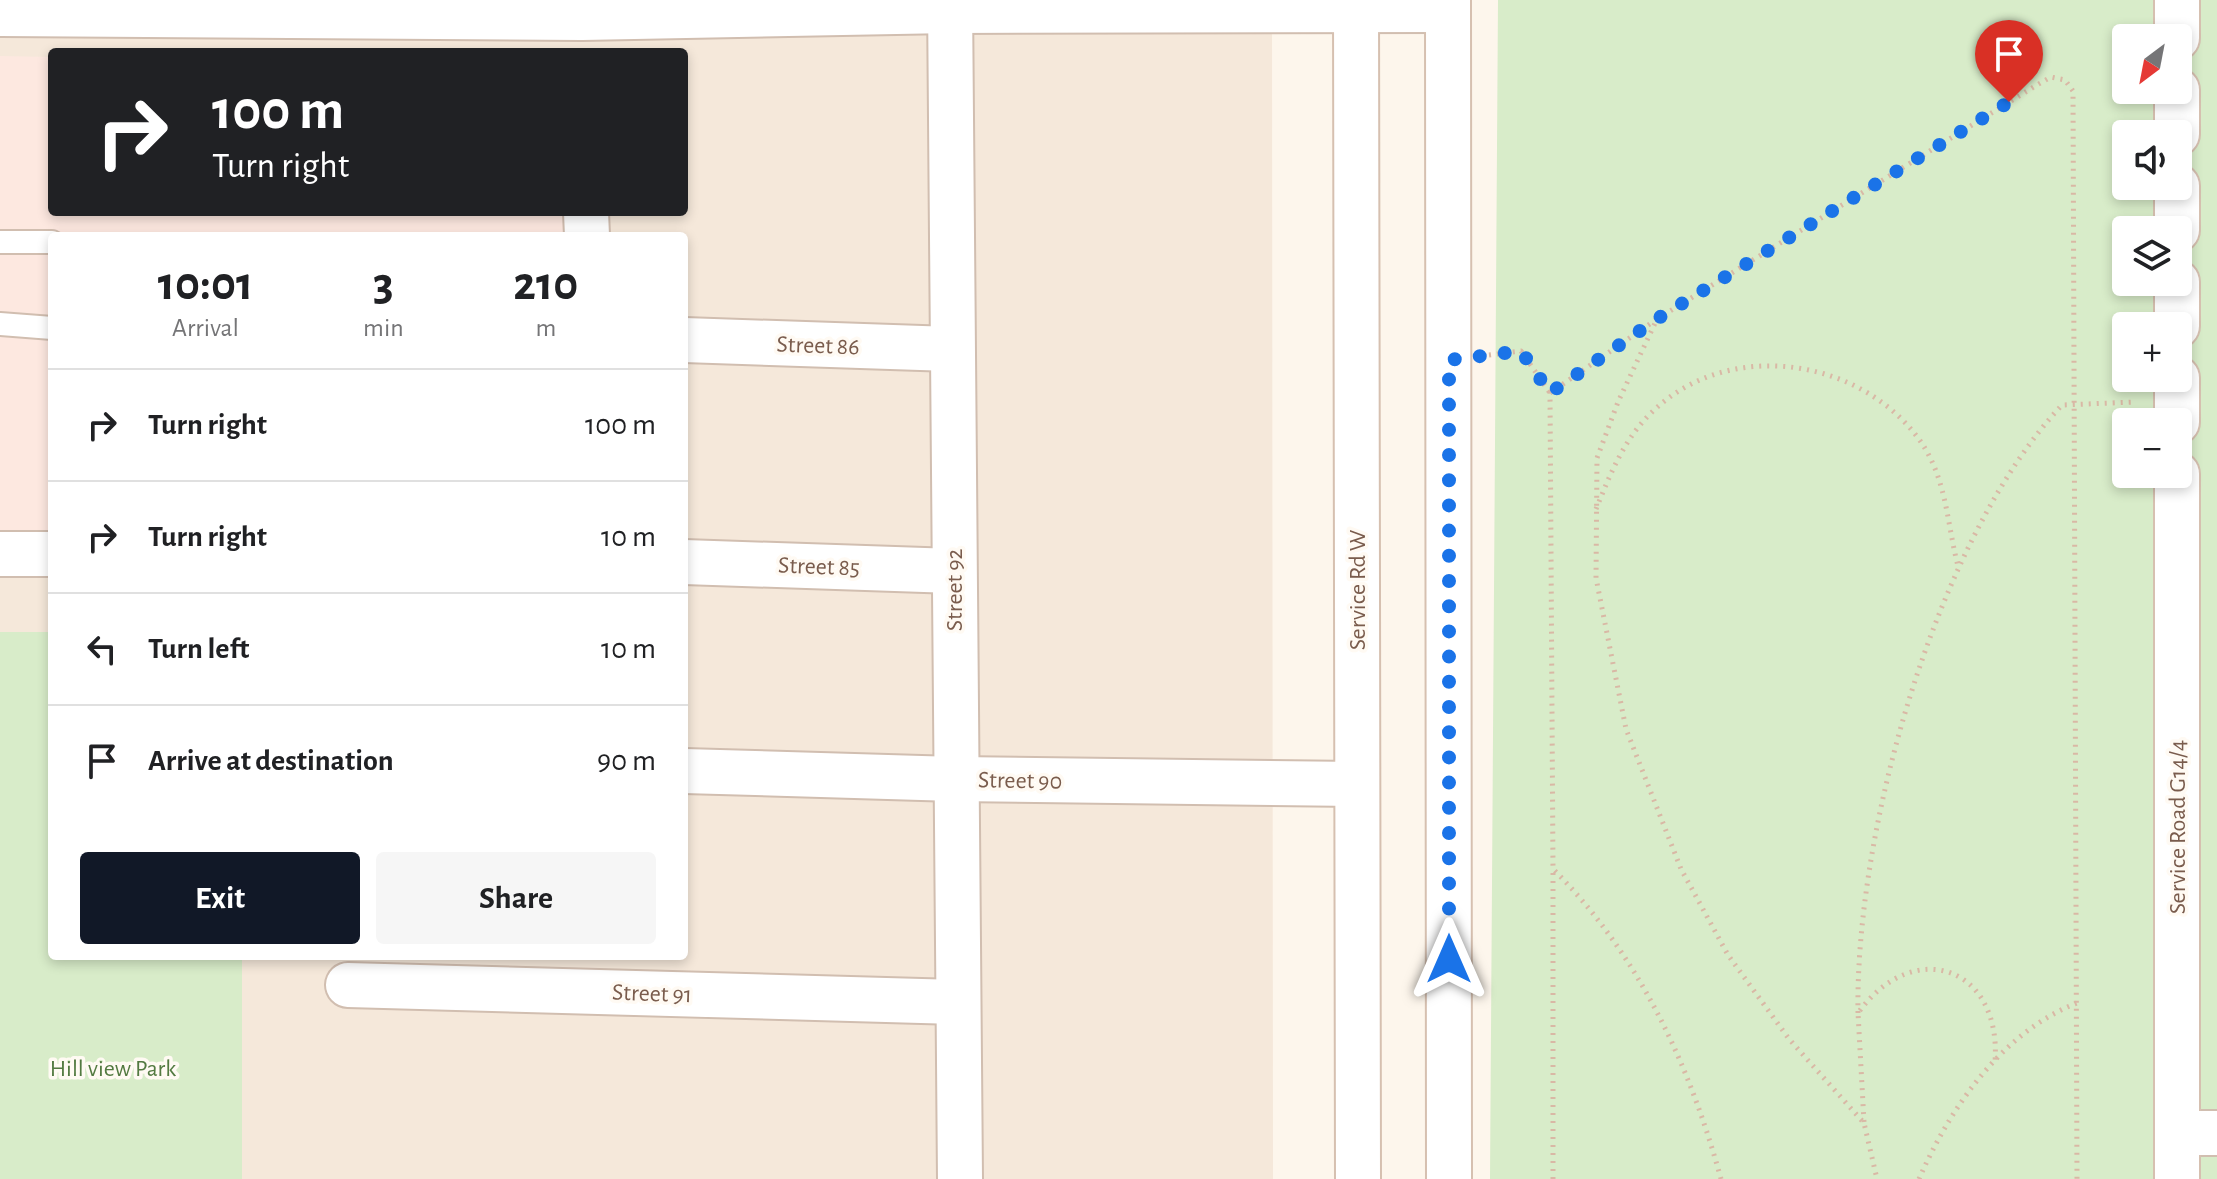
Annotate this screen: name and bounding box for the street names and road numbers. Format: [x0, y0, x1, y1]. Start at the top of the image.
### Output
street label: Street 86 [776, 333, 860, 359]
street label: Service Rd W [1346, 529, 1370, 650]
street label: Street 92 [943, 549, 967, 631]
street label: Street 85 [778, 554, 860, 580]
street label: Service Road G14/4 [2166, 740, 2190, 914]
street label: Street 90 [978, 768, 1062, 794]
street label: Street 91 [612, 981, 692, 1007]

